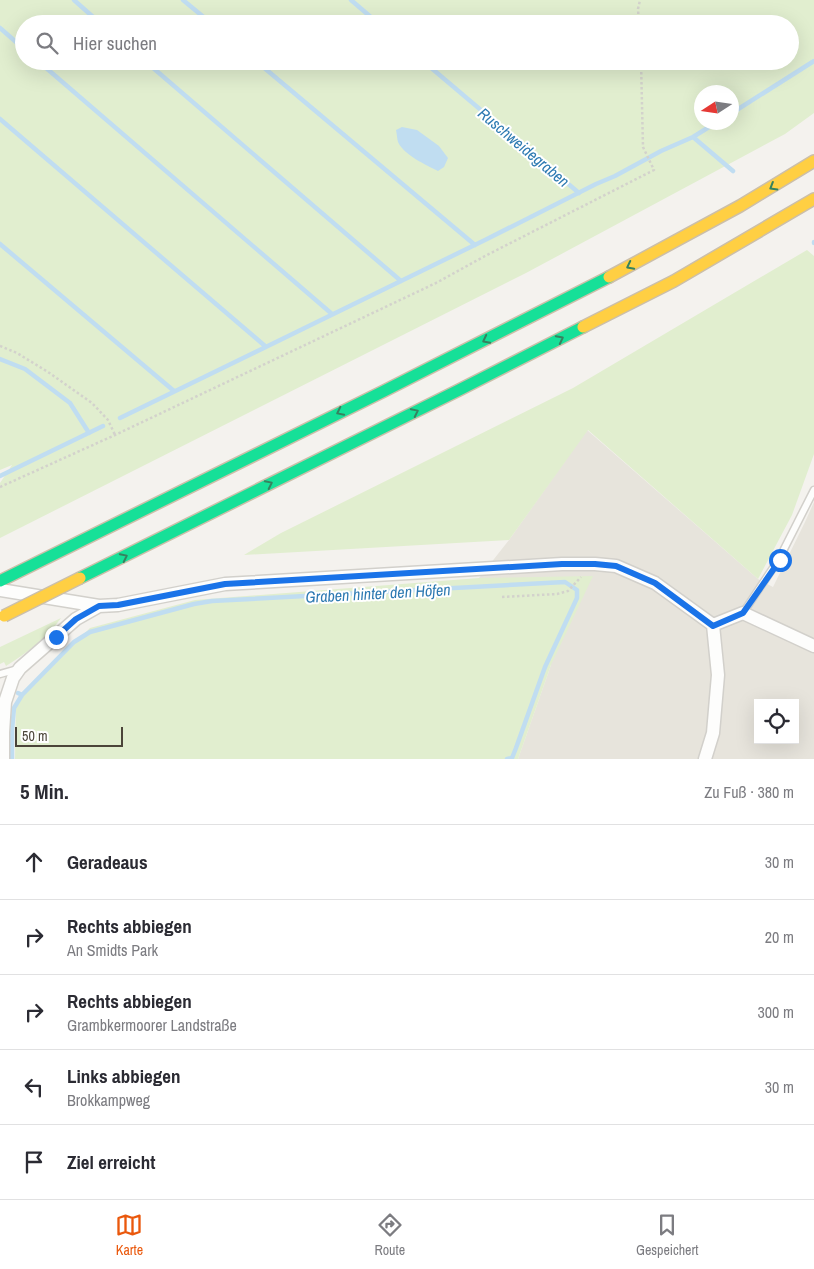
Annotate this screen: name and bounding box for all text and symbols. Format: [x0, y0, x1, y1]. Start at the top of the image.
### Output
search box [15, 15, 799, 70]
icon: search [33, 29, 61, 57]
text: Hier suchen [73, 30, 157, 56]
north arrow [694, 85, 739, 130]
water label: Ruschweidegraben [474, 102, 574, 192]
one-way arrow [769, 181, 778, 191]
one-way arrow [627, 260, 636, 270]
one-way arrow [482, 334, 491, 344]
one-way arrow [554, 335, 563, 345]
one-way arrow [336, 406, 345, 416]
one-way arrow [409, 408, 418, 418]
one-way arrow [264, 480, 273, 490]
route start [769, 549, 792, 572]
one-way arrow [118, 553, 127, 563]
water label: Graben hinter den Höfen [305, 578, 451, 608]
route end [45, 626, 68, 649]
map controls [754, 699, 799, 744]
button: locate [754, 699, 799, 744]
scale bar [15, 724, 122, 747]
text: 50 m [22, 727, 48, 745]
text: 5 Min. [20, 777, 69, 806]
text: Zu Fuß · 380 m [704, 781, 794, 803]
icon: ahead [20, 848, 48, 876]
text: Geradeaus [67, 849, 148, 875]
text: 30 m [765, 851, 794, 873]
text: Rechts abbiegen [67, 913, 192, 939]
icon: right [20, 923, 48, 951]
text: 20 m [765, 926, 794, 948]
text: An Smidts Park [67, 939, 158, 961]
text: Rechts abbiegen [67, 988, 192, 1014]
icon: right [20, 998, 48, 1026]
text: 300 m [758, 1001, 794, 1023]
text: Grambkermoorer Landstraße [67, 1014, 237, 1036]
text: Links abbiegen [67, 1063, 180, 1089]
icon: left [20, 1073, 48, 1101]
text: 30 m [765, 1076, 794, 1098]
text: Brokkampweg [67, 1089, 150, 1111]
icon: arrive [20, 1148, 48, 1176]
text: Ziel erreicht [67, 1149, 155, 1175]
tab: Karte [115, 1211, 143, 1259]
tab: Route [374, 1211, 405, 1259]
tab: Gespeichert [636, 1211, 699, 1259]

